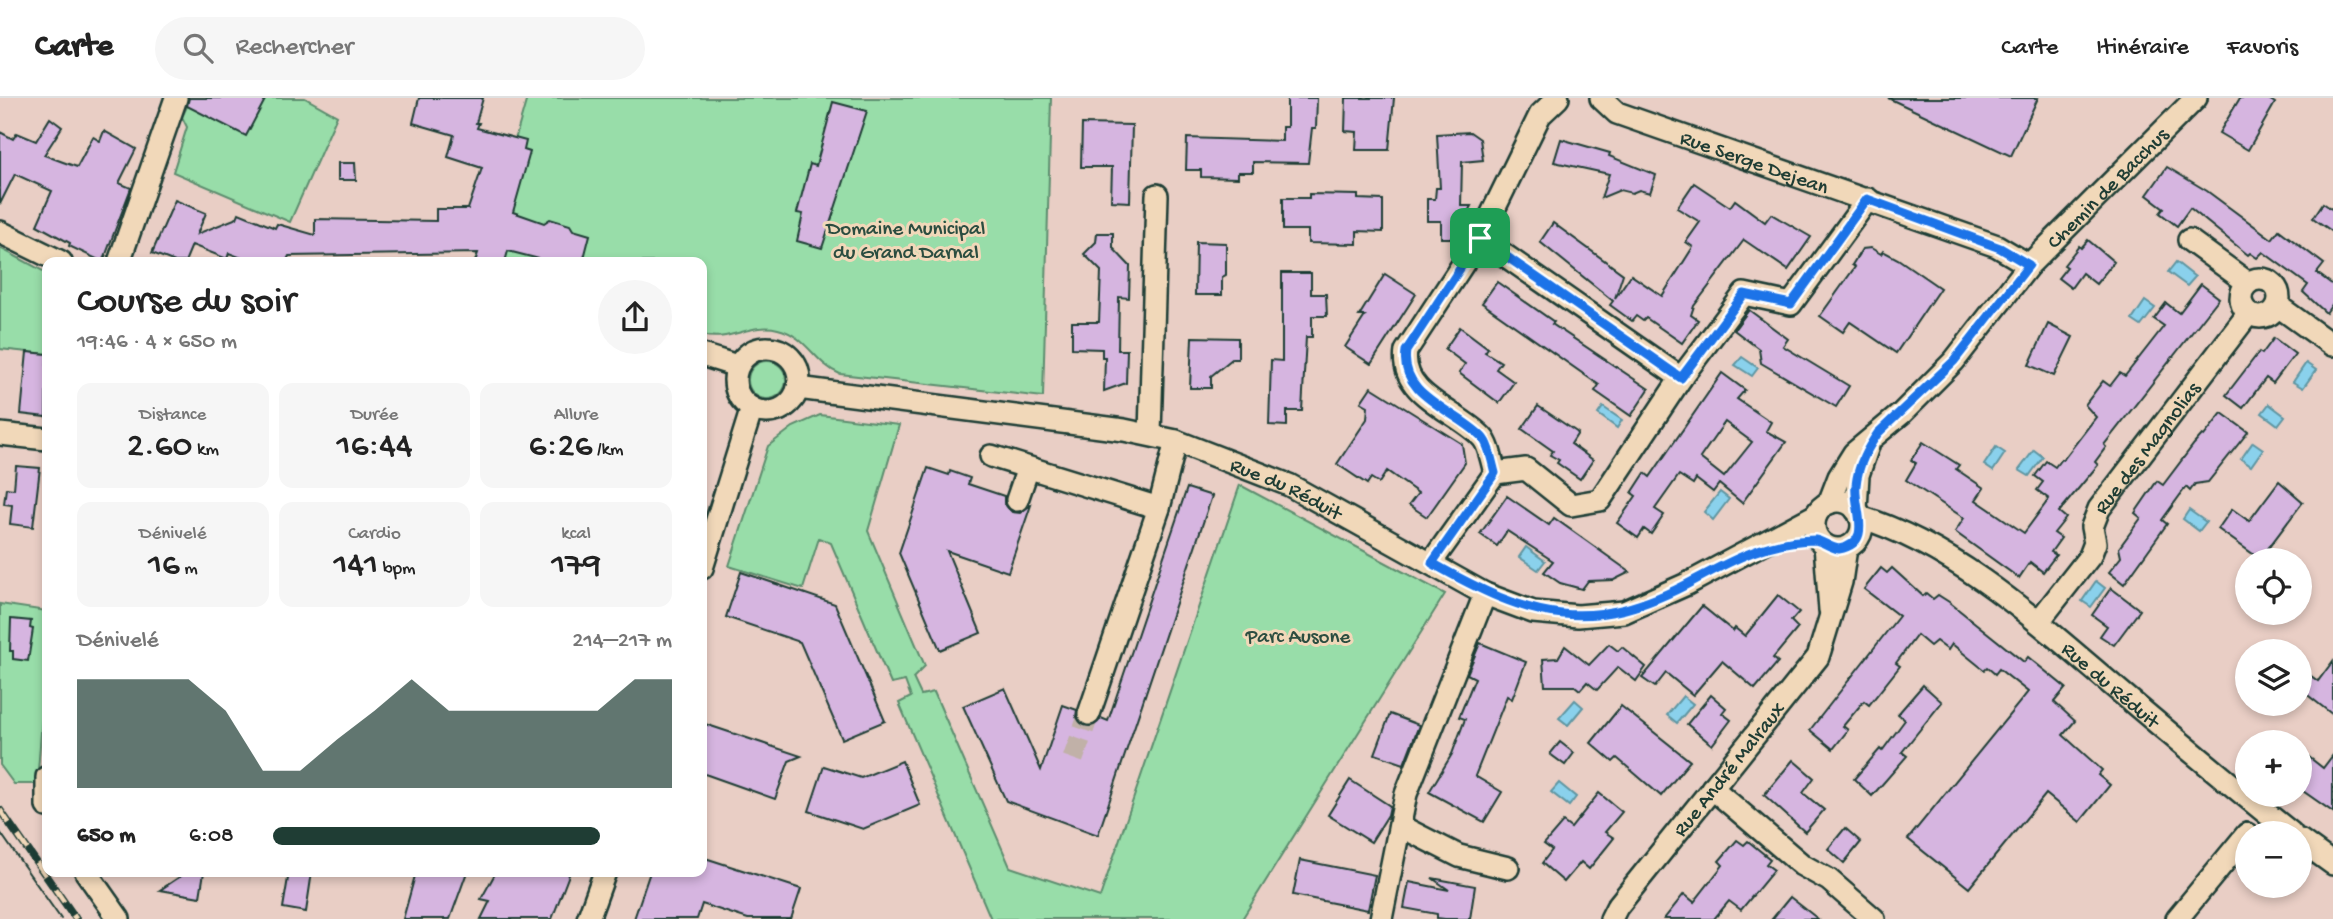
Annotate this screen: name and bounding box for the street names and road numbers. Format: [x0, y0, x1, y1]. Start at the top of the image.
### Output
street label: Chemin de Bacchus [2043, 123, 2176, 256]
street label: Rue Serge Dejean [1676, 127, 1831, 202]
street label: Rue des Magnolias [2090, 377, 2208, 521]
street label: Rue du Réduit [1226, 454, 1347, 529]
street label: Rue du Réduit [2055, 638, 2165, 737]
street label: Rue André Malraux [1669, 698, 1793, 843]

